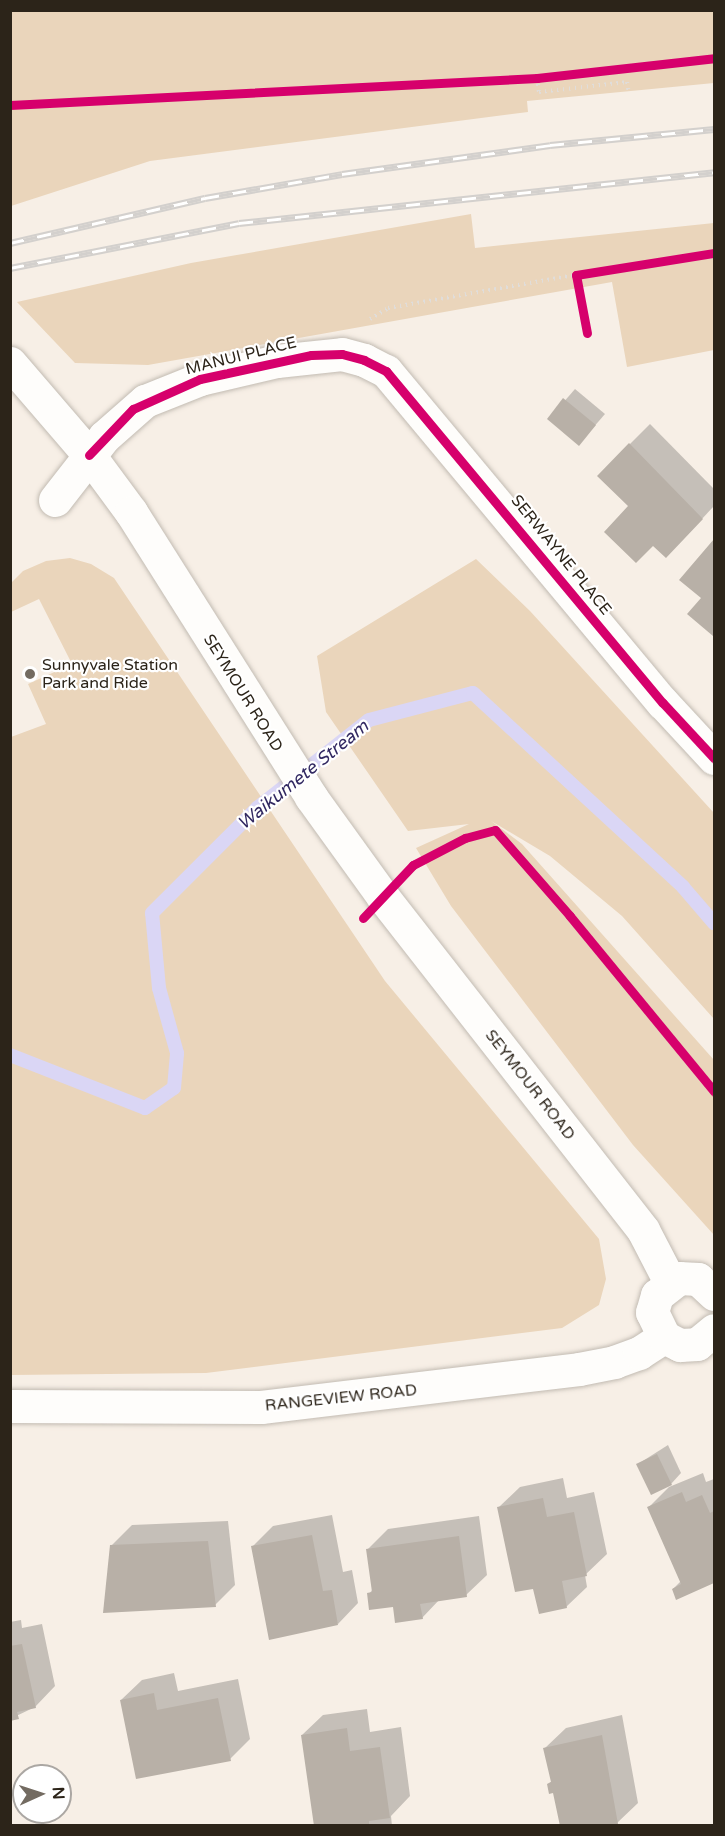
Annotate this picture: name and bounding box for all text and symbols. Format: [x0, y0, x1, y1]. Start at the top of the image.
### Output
street label: MANUI PLACE [183, 333, 299, 379]
street label: SERWAYNE PLACE [507, 491, 615, 619]
street label: SEYMOUR ROAD [199, 631, 287, 755]
place label: Sunnyvale Station Park and Ride [42, 655, 178, 693]
marker: Sunnyvale Station Park and Ride [23, 667, 37, 681]
water label: Waikumete Stream [233, 716, 373, 834]
street label: SEYMOUR ROAD [481, 1026, 579, 1144]
street label: RANGEVIEW ROAD [264, 1380, 418, 1416]
north arrow [12, 1764, 72, 1824]
text: N [48, 1786, 68, 1800]

